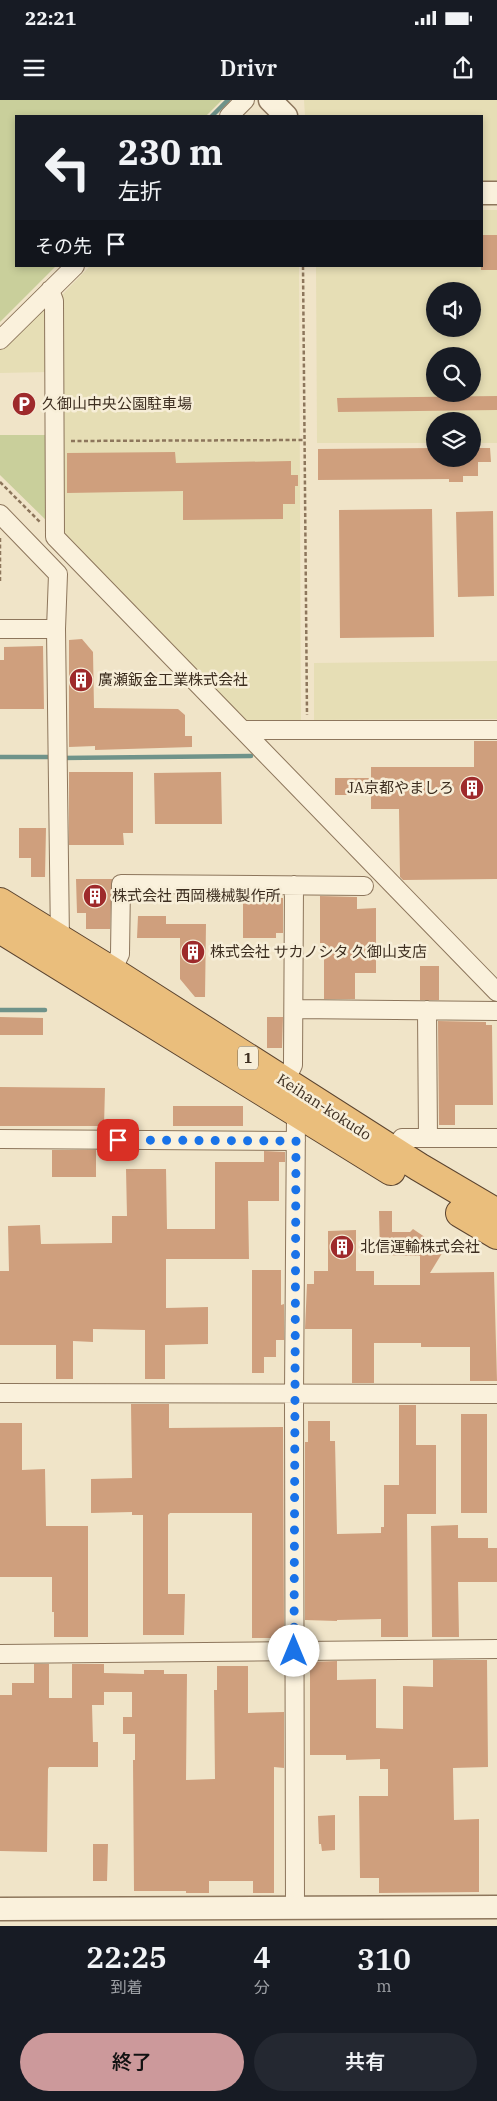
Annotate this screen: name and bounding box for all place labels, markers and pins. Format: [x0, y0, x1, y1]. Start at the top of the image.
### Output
parking icon: 久御山中央公園駐車場 [11, 391, 37, 417]
place label: 久御山中央公園駐車場 [42, 394, 192, 413]
building icon: 廣瀬鈑金工業株式会社 [68, 667, 94, 693]
place label: 廣瀬鈑金工業株式会社 [98, 670, 248, 689]
building icon: JA京都やましろ [459, 775, 485, 801]
place label: JA京都やましろ [347, 778, 454, 797]
building icon: 株式会社 西岡機械製作所 [82, 883, 108, 909]
place label: 株式会社 西岡機械製作所 [112, 886, 280, 905]
building icon: 株式会社 サカノシタ 久御山支店 [180, 939, 206, 965]
place label: 株式会社 サカノシタ 久御山支店 [210, 942, 427, 961]
pin [97, 1119, 139, 1161]
building icon: 北信運輸株式会社 [329, 1234, 355, 1260]
place label: 北信運輸株式会社 [360, 1237, 480, 1256]

